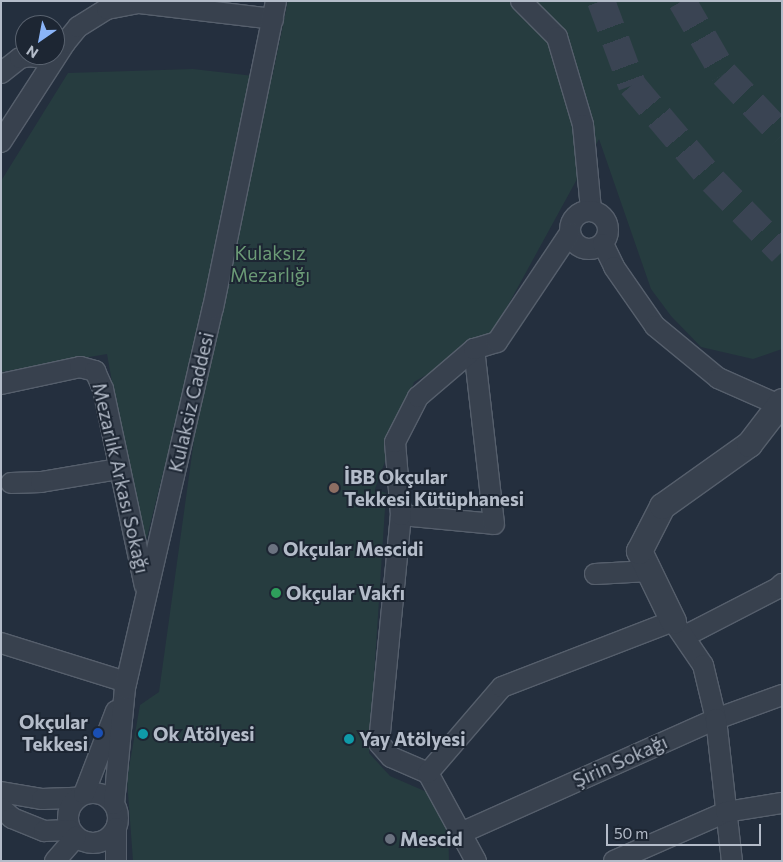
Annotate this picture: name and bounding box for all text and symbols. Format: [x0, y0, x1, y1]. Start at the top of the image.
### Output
north arrow [15, 15, 65, 65]
text: N [23, 42, 41, 62]
park label: Kulaksız Mezarlığı [230, 242, 310, 286]
street label: Kulaksiz Caddesi [164, 330, 218, 474]
street label: Mezarlık Arkası Sokağı [88, 381, 154, 575]
place label: İBB Okçular Tekkesi Kütüphanesi [344, 466, 524, 510]
marker: İBB Okçular Tekkesi Kütüphanesi [328, 482, 340, 494]
place label: Okçular Mescidi [283, 538, 424, 560]
marker: Okçular Mescidi [267, 543, 279, 555]
place label: Okçular Vakfı [286, 582, 405, 604]
marker: Okçular Vakfı [270, 587, 282, 599]
place label: Okçular Tekkesi [19, 711, 88, 755]
place label: Ok Atölyesi [153, 723, 255, 745]
marker: Okçular Tekkesi [92, 727, 104, 739]
marker: Ok Atölyesi [137, 728, 149, 740]
place label: Yay Atölyesi [359, 728, 465, 750]
street label: Şirin Sokağı [569, 730, 671, 792]
marker: Yay Atölyesi [343, 733, 355, 745]
scale bar [608, 814, 763, 846]
text: 50 m [614, 824, 648, 842]
place label: Mescid [400, 828, 463, 850]
marker: Mescid [384, 833, 396, 845]

